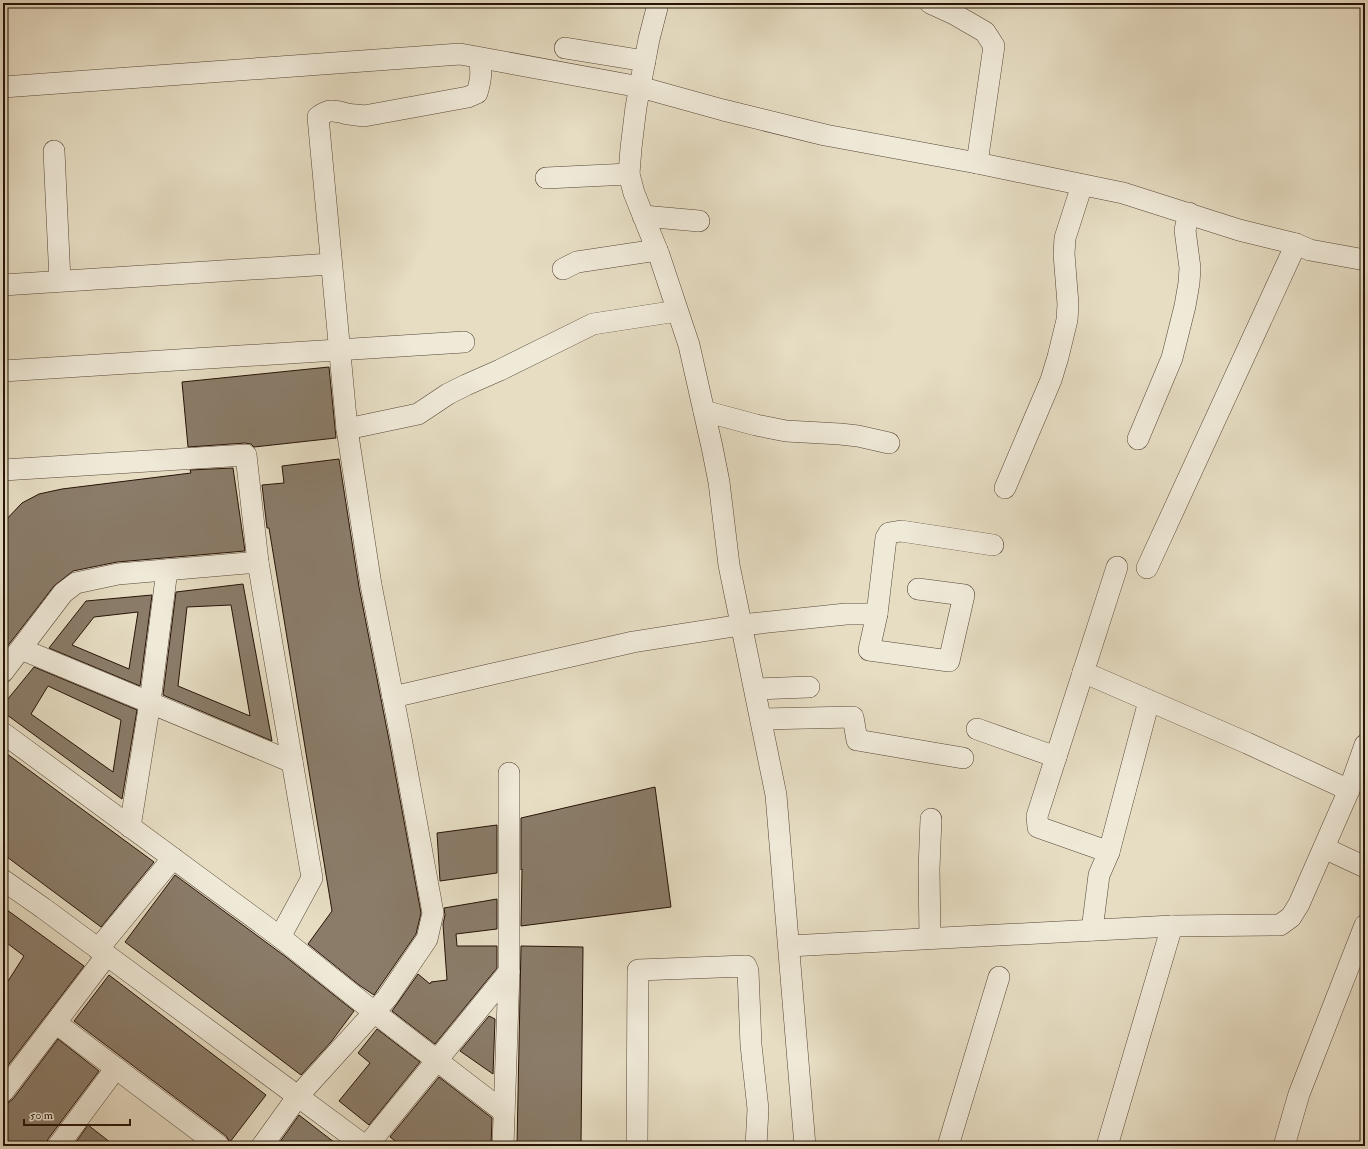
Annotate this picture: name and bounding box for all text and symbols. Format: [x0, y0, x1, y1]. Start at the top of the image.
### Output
scale bar [24, 1101, 130, 1127]
text: 50 m [30, 1108, 54, 1123]

